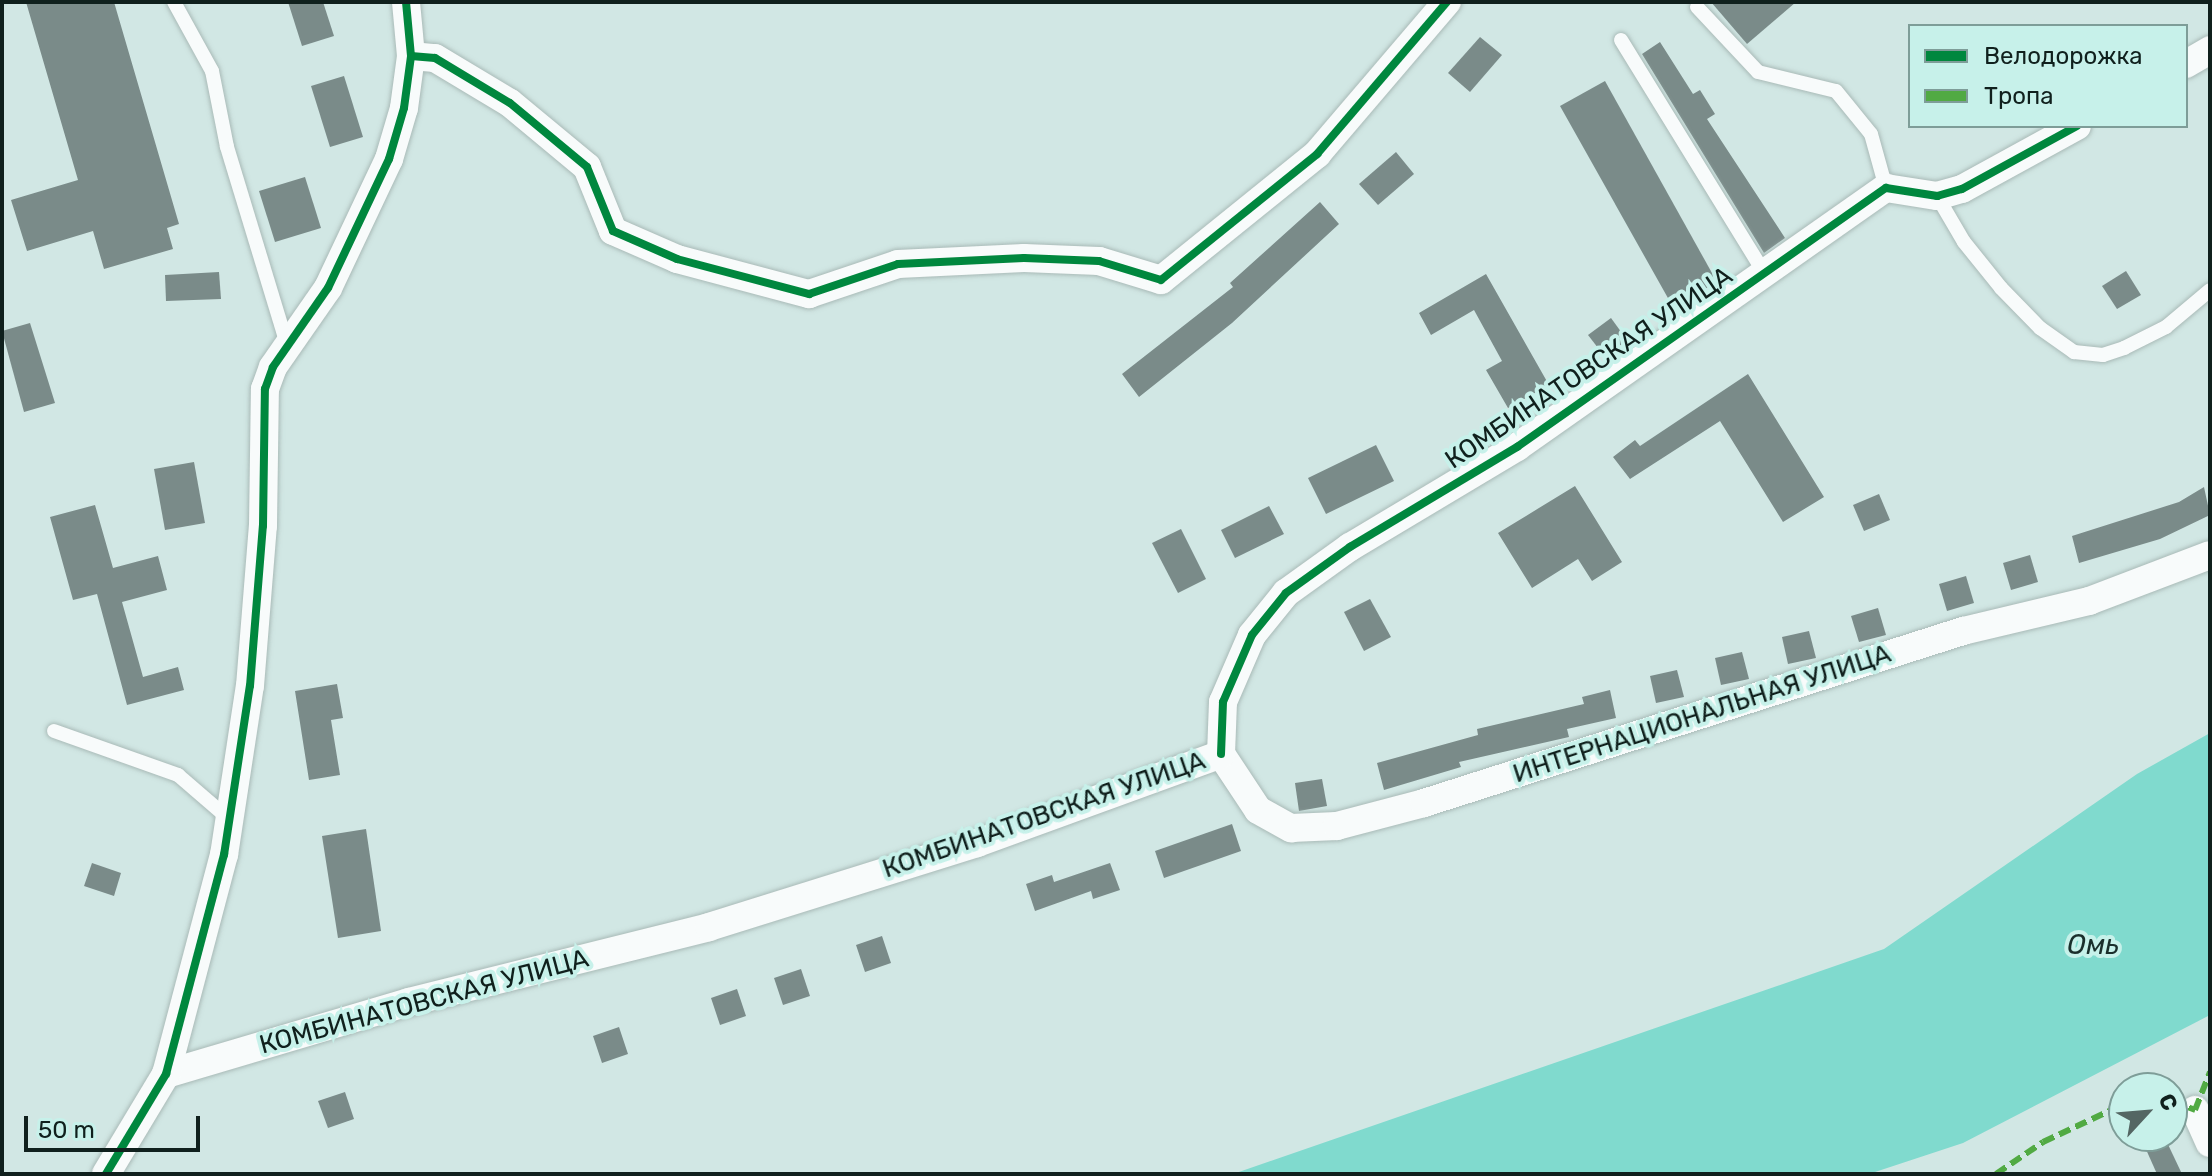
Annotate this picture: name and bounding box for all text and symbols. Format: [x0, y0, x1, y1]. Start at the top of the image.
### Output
legend [1908, 24, 2188, 128]
text: Велодорожка [1984, 42, 2143, 70]
text: Тропа [1984, 82, 2053, 110]
street label: КОМБИНАТОВСКАЯ УЛИЦА [1440, 260, 1738, 476]
street label: ИНТЕРНАЦИОНАЛЬНАЯ УЛИЦА [1509, 638, 1895, 790]
street label: КОМБИНАТОВСКАЯ УЛИЦА [878, 745, 1210, 885]
water label: Омь [2067, 928, 2119, 962]
street label: КОМБИНАТОВСКАЯ УЛИЦА [256, 943, 592, 1061]
north arrow [2108, 1072, 2188, 1152]
text: С [2153, 1089, 2184, 1115]
scale bar [28, 1100, 204, 1150]
text: 50 m [38, 1116, 95, 1144]

